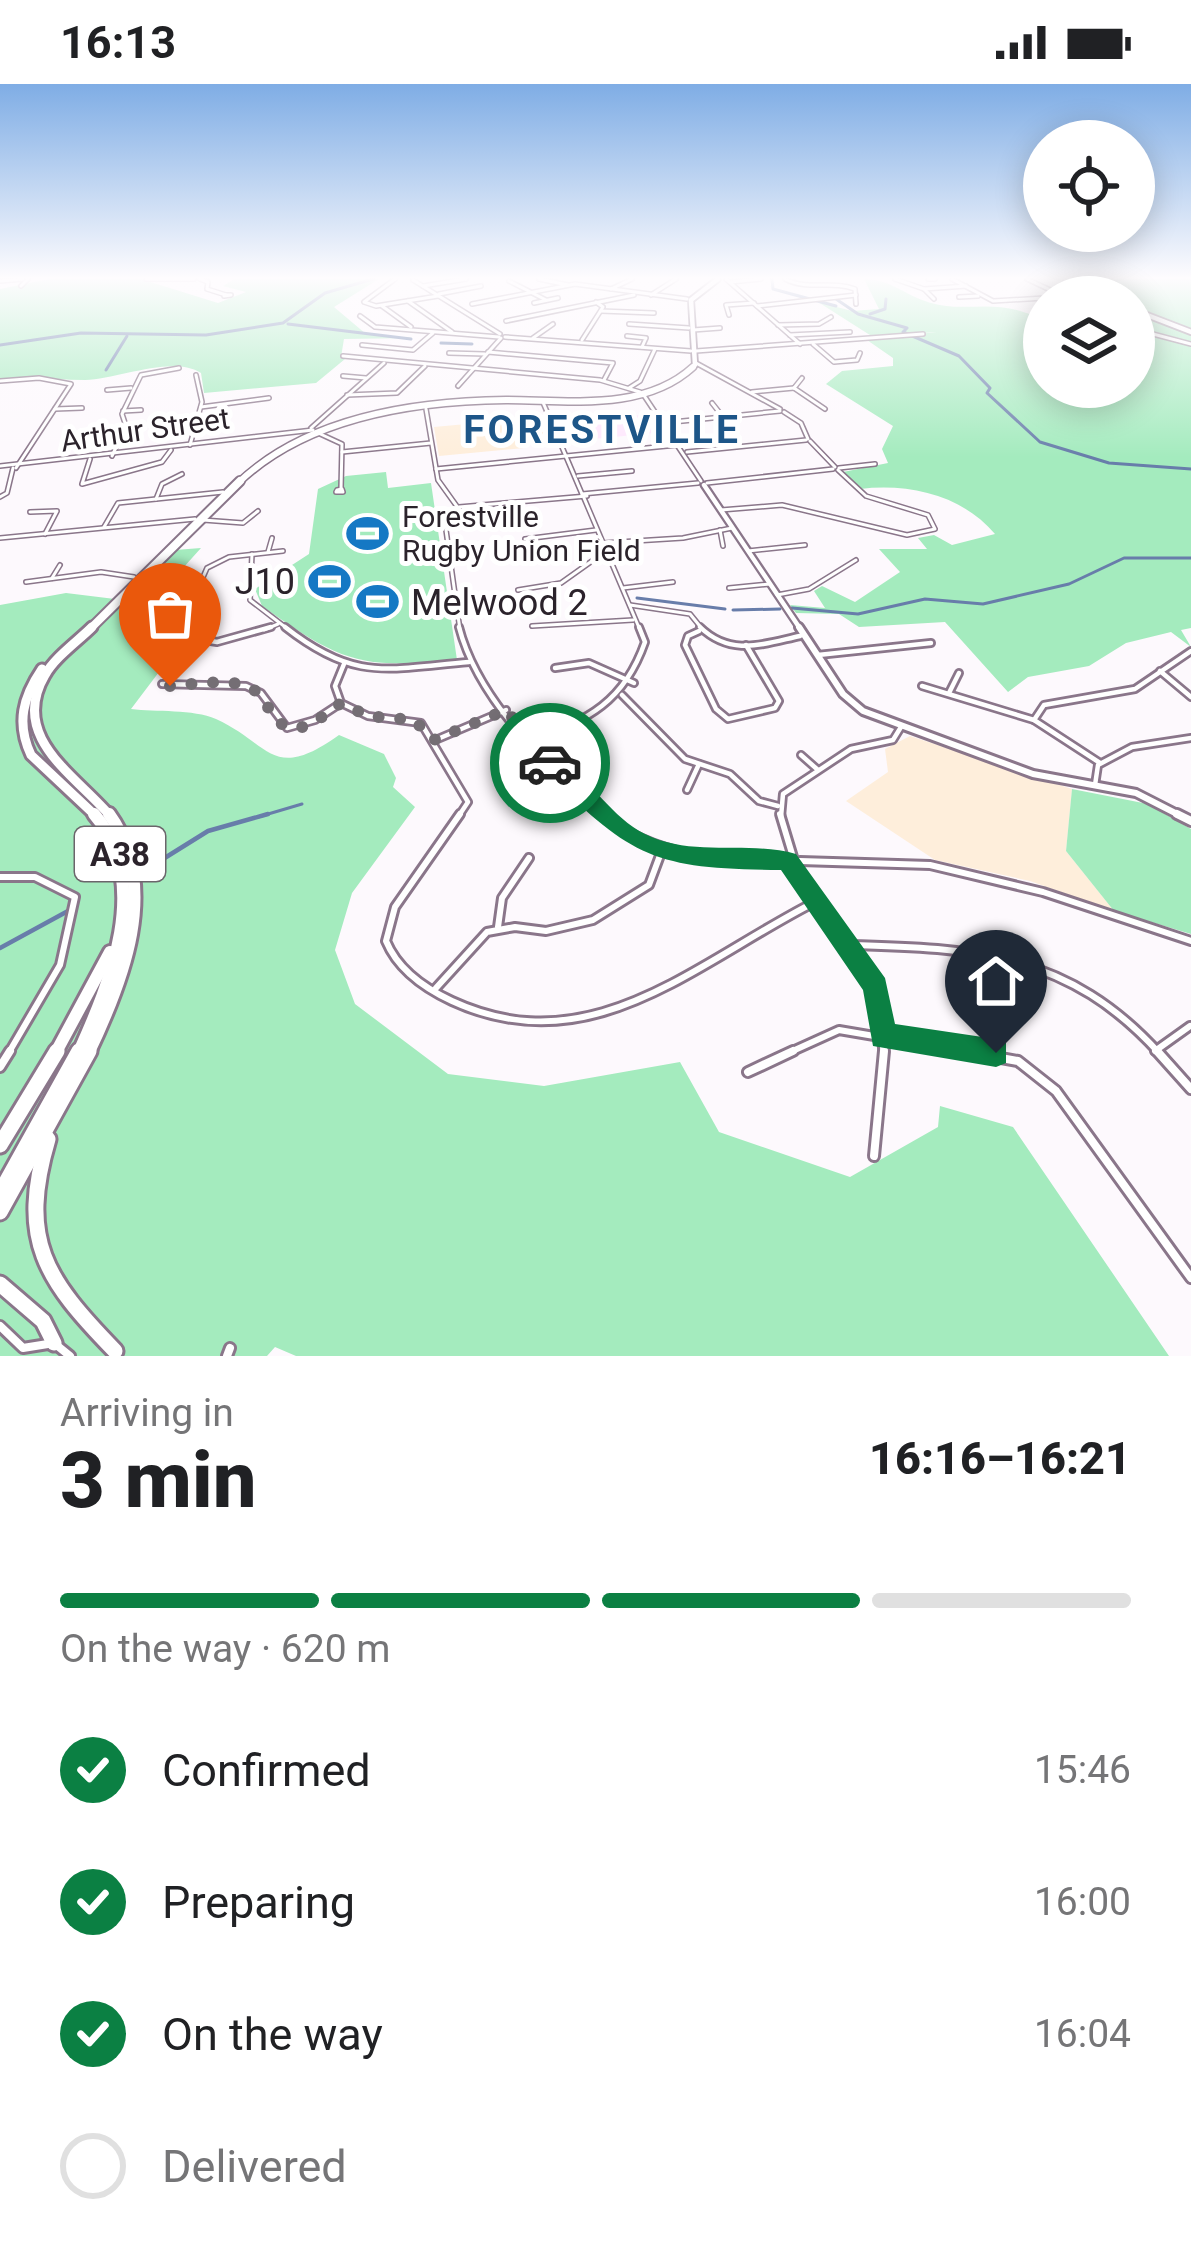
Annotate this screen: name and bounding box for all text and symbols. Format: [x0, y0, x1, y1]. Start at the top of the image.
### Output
text: 16:13 [60, 16, 176, 69]
map controls [1023, 120, 1155, 408]
button: locate [1023, 120, 1155, 252]
button: layers [1023, 276, 1155, 408]
street label: Arthur Street [58, 400, 232, 459]
district label: FORESTVILLE [463, 407, 741, 453]
place label: Forestville Rugby Union Field [402, 499, 641, 568]
sports icon: Forestville Rugby Union Field [345, 511, 391, 557]
sports icon: J10 [306, 558, 352, 604]
place label: J10 [235, 561, 295, 603]
pin [119, 563, 221, 686]
sports icon: Melwood 2 [354, 579, 400, 625]
icon: bag [137, 581, 203, 647]
place label: Melwood 2 [411, 582, 588, 624]
courier [490, 703, 610, 823]
icon: car [517, 730, 583, 796]
road number: A38 [75, 827, 165, 881]
pin [945, 930, 1047, 1053]
icon: home [963, 948, 1029, 1014]
text: Arriving in [60, 1390, 234, 1436]
text: 16:16–16:21 [869, 1432, 1131, 1485]
text: 3 min [60, 1435, 257, 1526]
text: On the way · 620 m [60, 1626, 391, 1672]
icon: check [60, 1737, 126, 1803]
text: Confirmed [162, 1744, 371, 1797]
text: 15:46 [1034, 1747, 1131, 1793]
icon: check [60, 1869, 126, 1935]
text: Preparing [162, 1876, 355, 1929]
text: 16:00 [1034, 1879, 1131, 1925]
icon: check [60, 2001, 126, 2067]
text: On the way [162, 2008, 383, 2061]
text: 16:04 [1034, 2011, 1131, 2057]
text: Delivered [162, 2140, 347, 2193]

